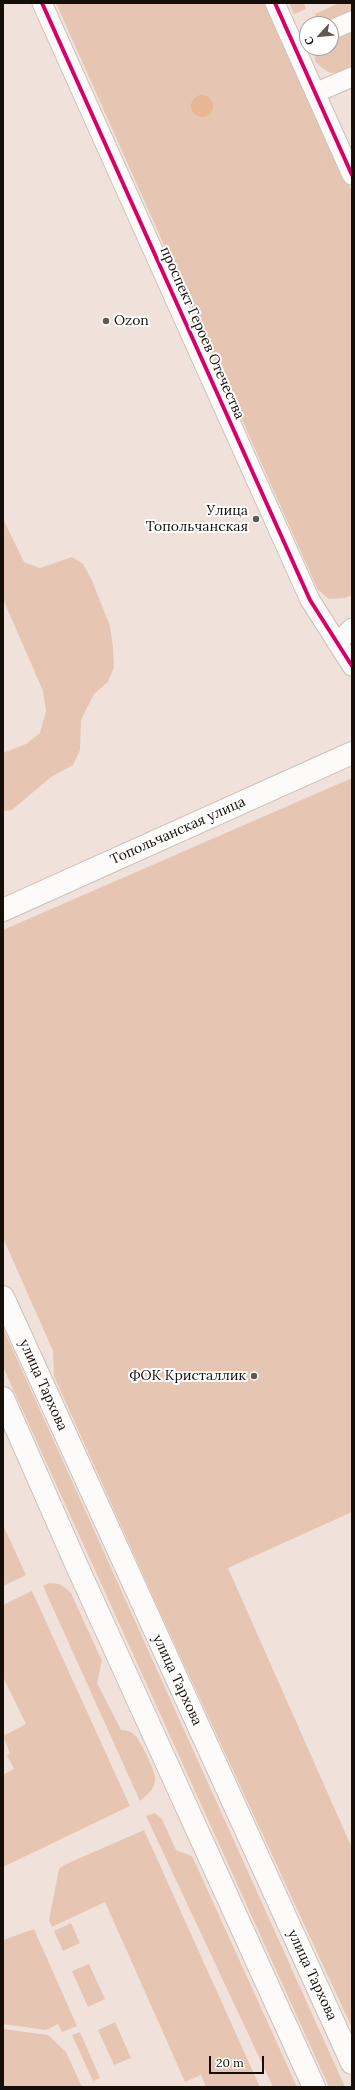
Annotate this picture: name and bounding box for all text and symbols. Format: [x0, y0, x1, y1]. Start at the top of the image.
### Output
north arrow [299, 16, 339, 56]
text: С [301, 34, 317, 48]
street label: проспект Героев Отечества [156, 244, 248, 422]
place label: Ozon [114, 313, 149, 329]
marker: Ozon [101, 316, 111, 326]
place label: Улица Топольчанская [146, 503, 248, 536]
marker: Улица Топольчанская [251, 514, 261, 524]
street label: Топольчанская улица [108, 794, 248, 868]
street label: улица Тархова [15, 1337, 71, 1433]
place label: ФОК Кристаллик [129, 1368, 246, 1384]
marker: ФОК Кристаллик [249, 1371, 259, 1381]
street label: улица Тархова [149, 1632, 205, 1728]
street label: улица Тархова [284, 1927, 340, 2023]
scale bar [211, 2048, 266, 2074]
text: 20 m [216, 2055, 244, 2070]

